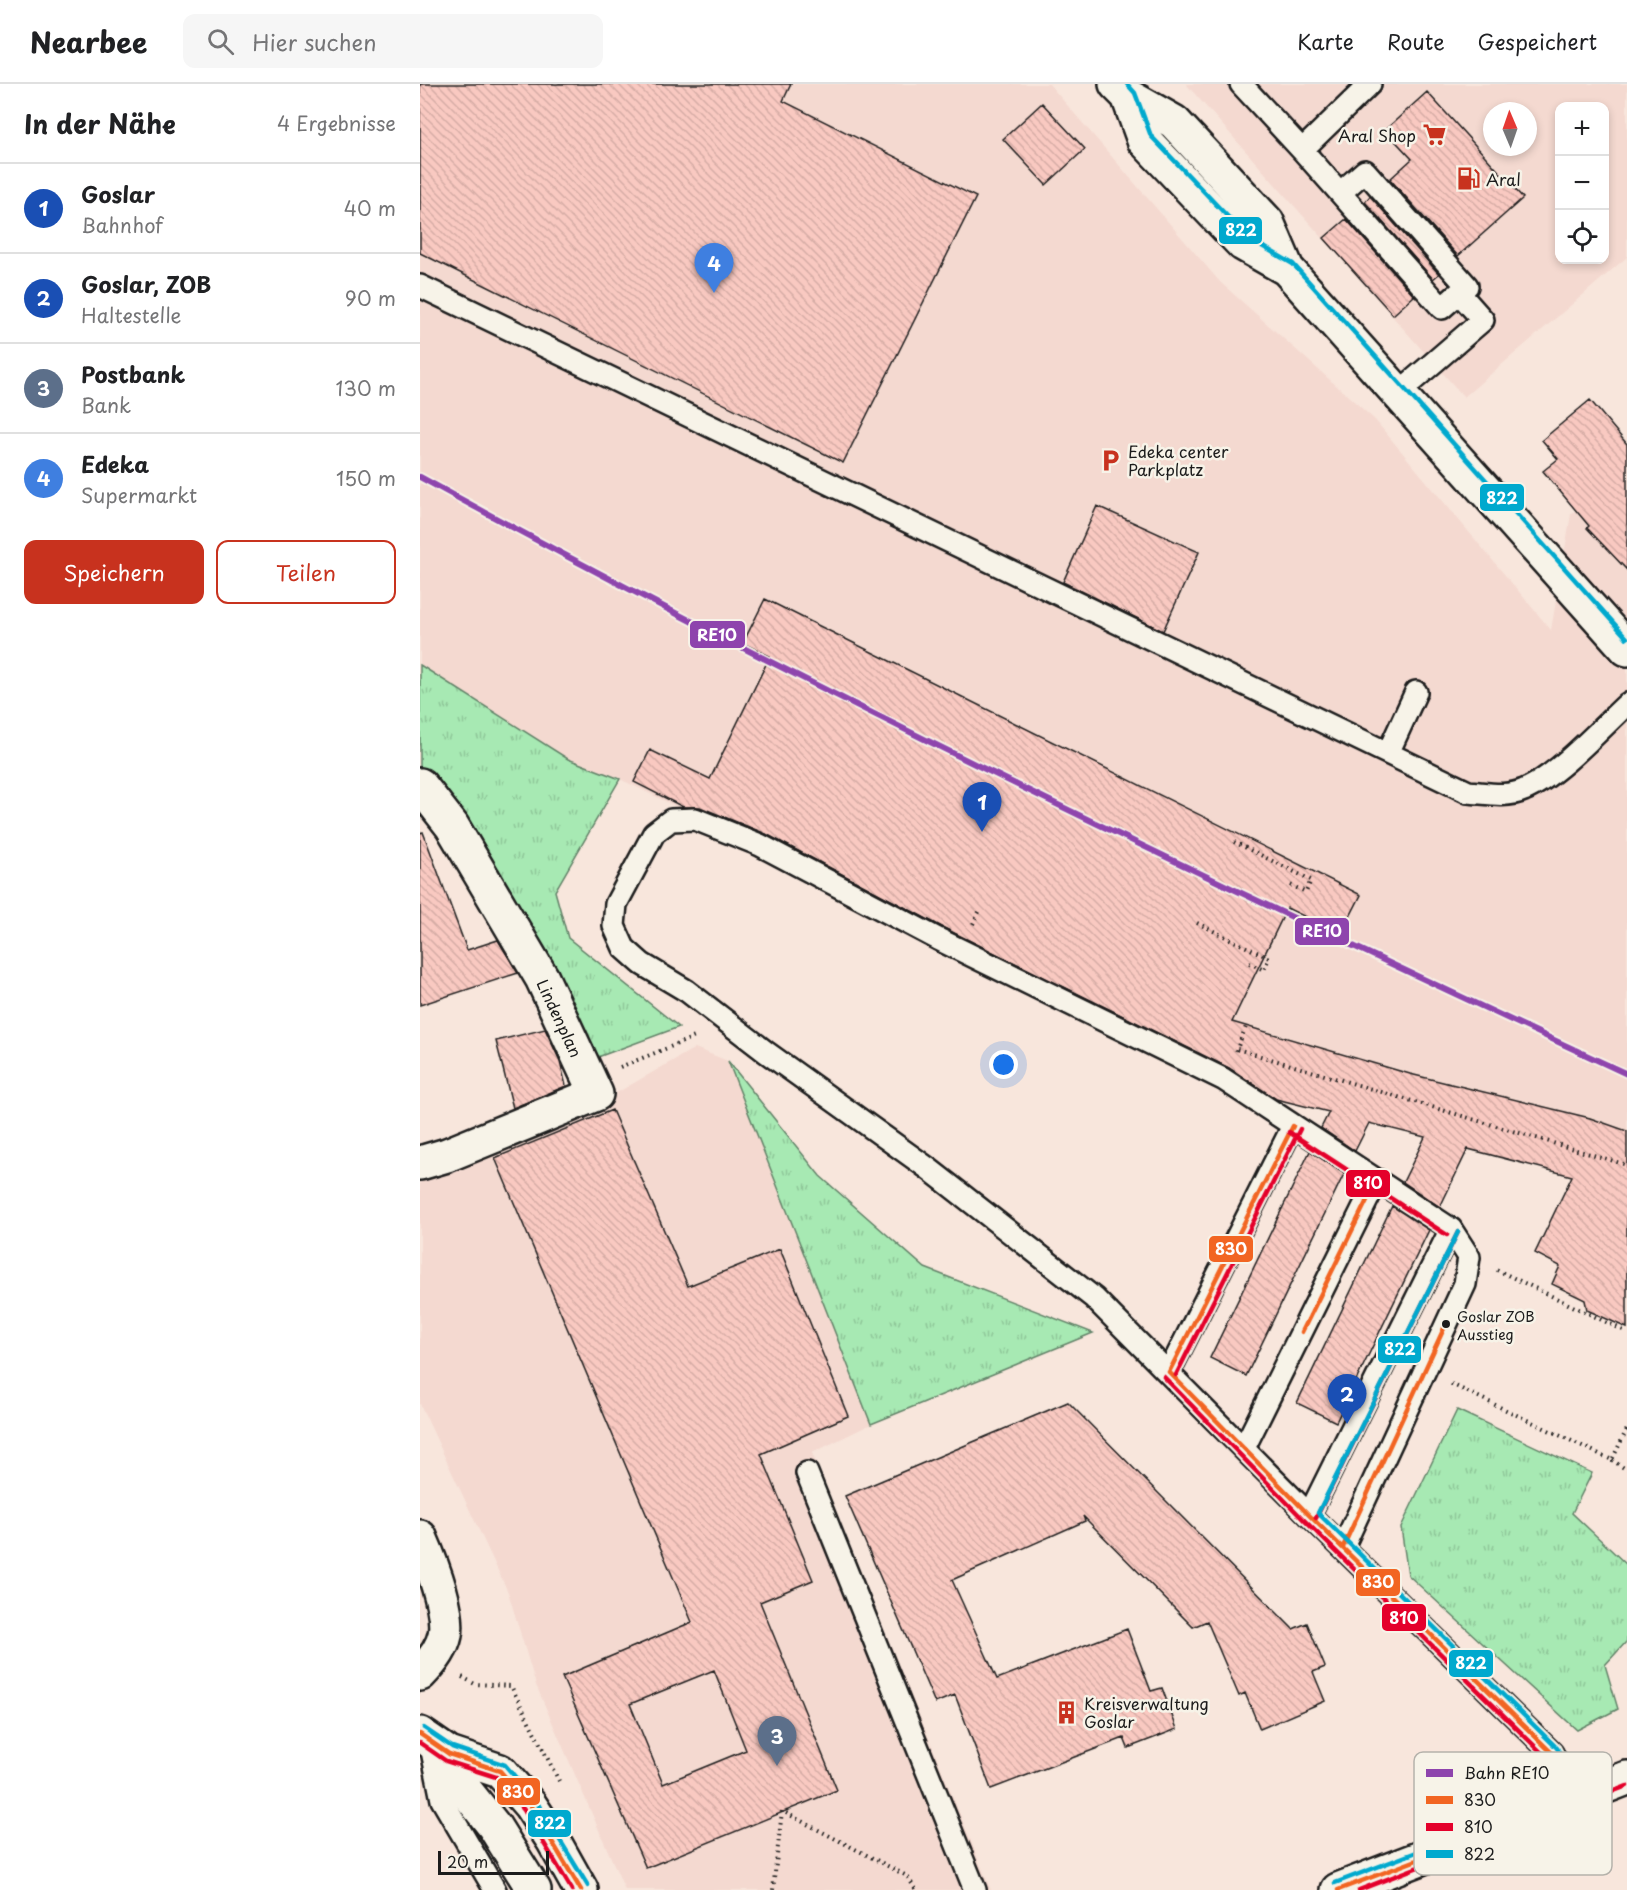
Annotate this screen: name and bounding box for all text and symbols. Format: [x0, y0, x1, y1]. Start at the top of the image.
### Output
search box [183, 14, 603, 68]
text: Nearbee [30, 20, 147, 63]
icon: search [204, 25, 237, 58]
text: Hier suchen [252, 25, 376, 58]
text: Karte [1297, 25, 1354, 57]
text: Route [1387, 25, 1445, 57]
text: Gespeichert [1478, 25, 1597, 57]
north arrow [1483, 102, 1537, 156]
map controls [1555, 102, 1609, 264]
button: + [1555, 102, 1609, 156]
text: In der Nähe [24, 104, 176, 143]
text: 4 Ergebnisse [277, 108, 396, 138]
supermarket icon: Aral Shop [1421, 122, 1447, 148]
place label: Aral Shop [1338, 123, 1416, 147]
button: − [1555, 156, 1609, 210]
fuel station icon: Aral [1455, 166, 1481, 192]
place label: Aral [1486, 167, 1521, 191]
text: Goslar [81, 177, 155, 210]
text: 1 [39, 193, 48, 223]
text: 40 m [344, 193, 396, 223]
text: Bahnhof [81, 210, 163, 240]
button: locate [1555, 210, 1609, 264]
line badge: 822 [1218, 216, 1263, 245]
text: 822 [1225, 217, 1257, 241]
pin: 4 [694, 244, 734, 293]
text: Goslar, ZOB [81, 267, 211, 300]
text: 2 [36, 283, 51, 313]
text: 90 m [345, 283, 396, 313]
text: Haltestelle [81, 300, 181, 330]
text: Postbank [81, 357, 185, 390]
text: 3 [37, 373, 50, 403]
text: 130 m [336, 373, 396, 403]
text: Bank [81, 390, 131, 420]
place label: Edeka center Parkplatz [1128, 439, 1229, 481]
text: Edeka [81, 447, 149, 480]
parking icon: Edeka center Parkplatz [1097, 447, 1123, 473]
text: 4 [37, 463, 50, 493]
text: 150 m [336, 463, 396, 493]
text: Supermarkt [81, 480, 197, 510]
line badge: 822 [1479, 483, 1525, 512]
text: 822 [1486, 485, 1518, 509]
button: Speichern [24, 540, 204, 604]
button: Teilen [216, 540, 396, 604]
line badge: RE10 [689, 620, 746, 649]
text: RE10 [697, 622, 737, 646]
pin: 1 [962, 782, 1002, 832]
line badge: RE10 [1294, 917, 1350, 946]
text: RE10 [1302, 918, 1342, 942]
street label: Lindenplan [531, 975, 589, 1061]
your location [989, 1050, 1018, 1079]
line badge: 810 [1345, 1169, 1391, 1198]
text: 810 [1353, 1170, 1383, 1194]
line badge: 830 [1208, 1235, 1254, 1263]
text: 830 [1215, 1236, 1247, 1260]
place label: Goslar ZOB Ausstieg [1457, 1306, 1535, 1345]
marker: Goslar ZOB Ausstieg [1440, 1318, 1452, 1330]
line badge: 822 [1377, 1335, 1422, 1364]
text: 822 [1384, 1336, 1416, 1360]
pin: 2 [1328, 1374, 1366, 1424]
line badge: 830 [1355, 1568, 1401, 1597]
text: 830 [1362, 1569, 1394, 1593]
line badge: 810 [1381, 1603, 1427, 1632]
text: 810 [1389, 1605, 1419, 1629]
line badge: 822 [1448, 1649, 1494, 1678]
text: 822 [1455, 1650, 1487, 1674]
place label: Kreisverwaltung Goslar [1084, 1691, 1209, 1733]
building icon: Kreisverwaltung Goslar [1053, 1699, 1079, 1725]
pin: 3 [758, 1716, 796, 1766]
legend [1414, 1752, 1612, 1875]
text: Bahn RE10 [1464, 1760, 1549, 1784]
line badge: 830 [496, 1777, 541, 1806]
text: 830 [502, 1779, 534, 1803]
text: 830 [1464, 1787, 1496, 1811]
line badge: 822 [527, 1809, 572, 1838]
text: 822 [534, 1810, 566, 1834]
text: 810 [1464, 1814, 1493, 1838]
text: 822 [1464, 1841, 1495, 1865]
scale bar [438, 1848, 549, 1876]
text: 20 m [447, 1849, 488, 1873]

